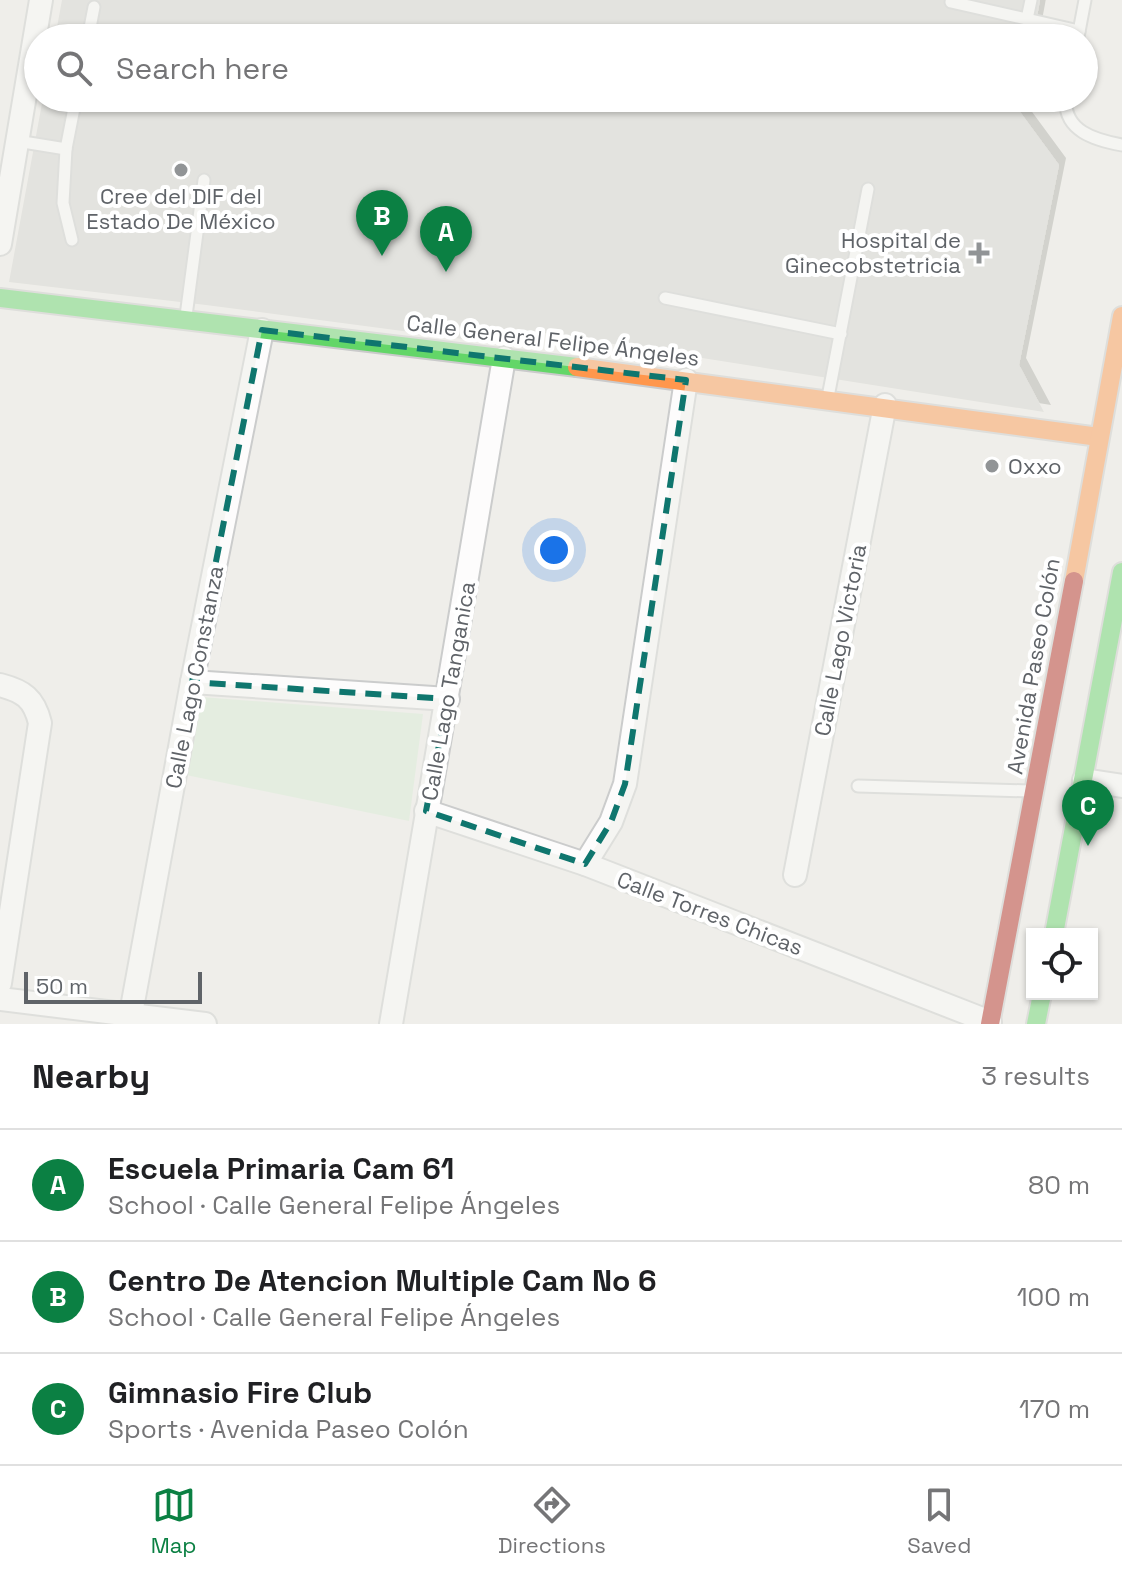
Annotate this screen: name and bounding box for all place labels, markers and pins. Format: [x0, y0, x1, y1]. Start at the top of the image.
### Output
marker: Cree del DIF del Estado De México [172, 161, 190, 179]
place label: Cree del DIF del Estado De México [86, 182, 276, 235]
pin: B [356, 190, 408, 256]
pin: A [420, 206, 472, 272]
place label: Hospital de Ginecobstetricia [785, 226, 961, 279]
marker: Hospital de Ginecobstetricia [968, 242, 990, 264]
place label: Oxxo [1008, 452, 1062, 480]
marker: Oxxo [983, 457, 1001, 475]
pin: C [1062, 780, 1114, 846]

